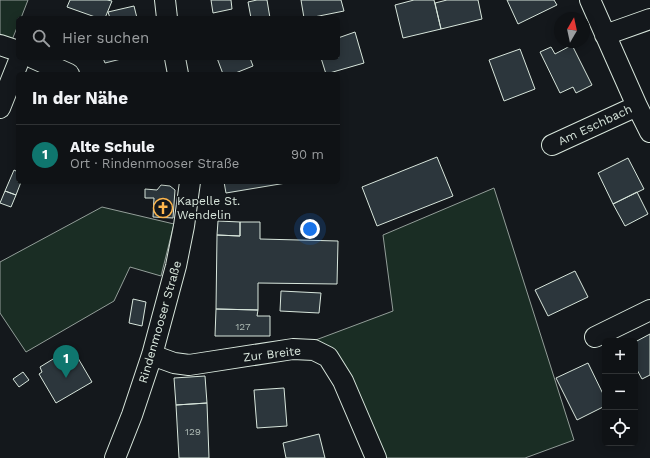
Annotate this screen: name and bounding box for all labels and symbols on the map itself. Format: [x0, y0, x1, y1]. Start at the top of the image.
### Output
north arrow [554, 12, 590, 48]
street label: Am Eschbach [556, 102, 634, 148]
place label: Kapelle St. Wendelin [177, 194, 240, 222]
church icon: Kapelle St. Wendelin [152, 197, 174, 219]
your location [300, 219, 320, 239]
street label: Rindenmooser Straße [136, 259, 184, 385]
house number: 127 [235, 321, 251, 332]
street label: Zur Breite [242, 344, 302, 364]
pin: 1 [53, 345, 79, 378]
house number: 129 [185, 426, 201, 437]

